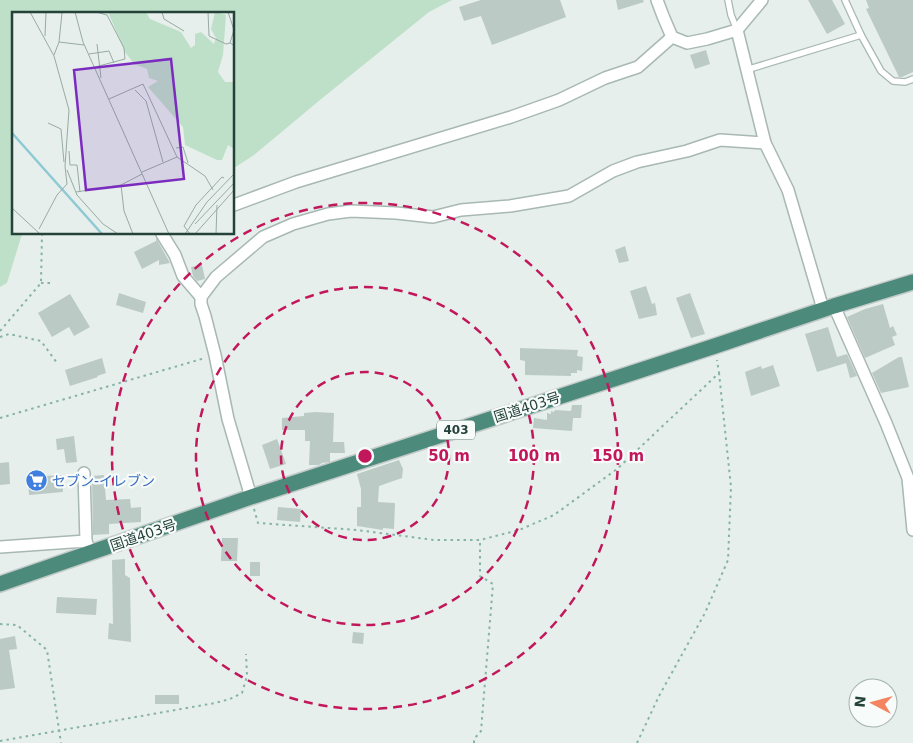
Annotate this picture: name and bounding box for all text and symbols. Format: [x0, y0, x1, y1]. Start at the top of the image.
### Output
inset map [12, 12, 235, 235]
street label: 国道403号 [492, 389, 562, 425]
road number: 403 [437, 420, 475, 440]
centre of rings [356, 447, 374, 465]
text: 50 m [428, 447, 470, 465]
text: 100 m [508, 447, 560, 465]
text: 150 m [592, 447, 644, 465]
supermarket icon: セブン-イレブン [24, 469, 48, 493]
place label: セブン-イレブン [52, 473, 155, 489]
street label: 国道403号 [108, 516, 178, 554]
north arrow [848, 678, 898, 728]
text: N [852, 695, 869, 708]

